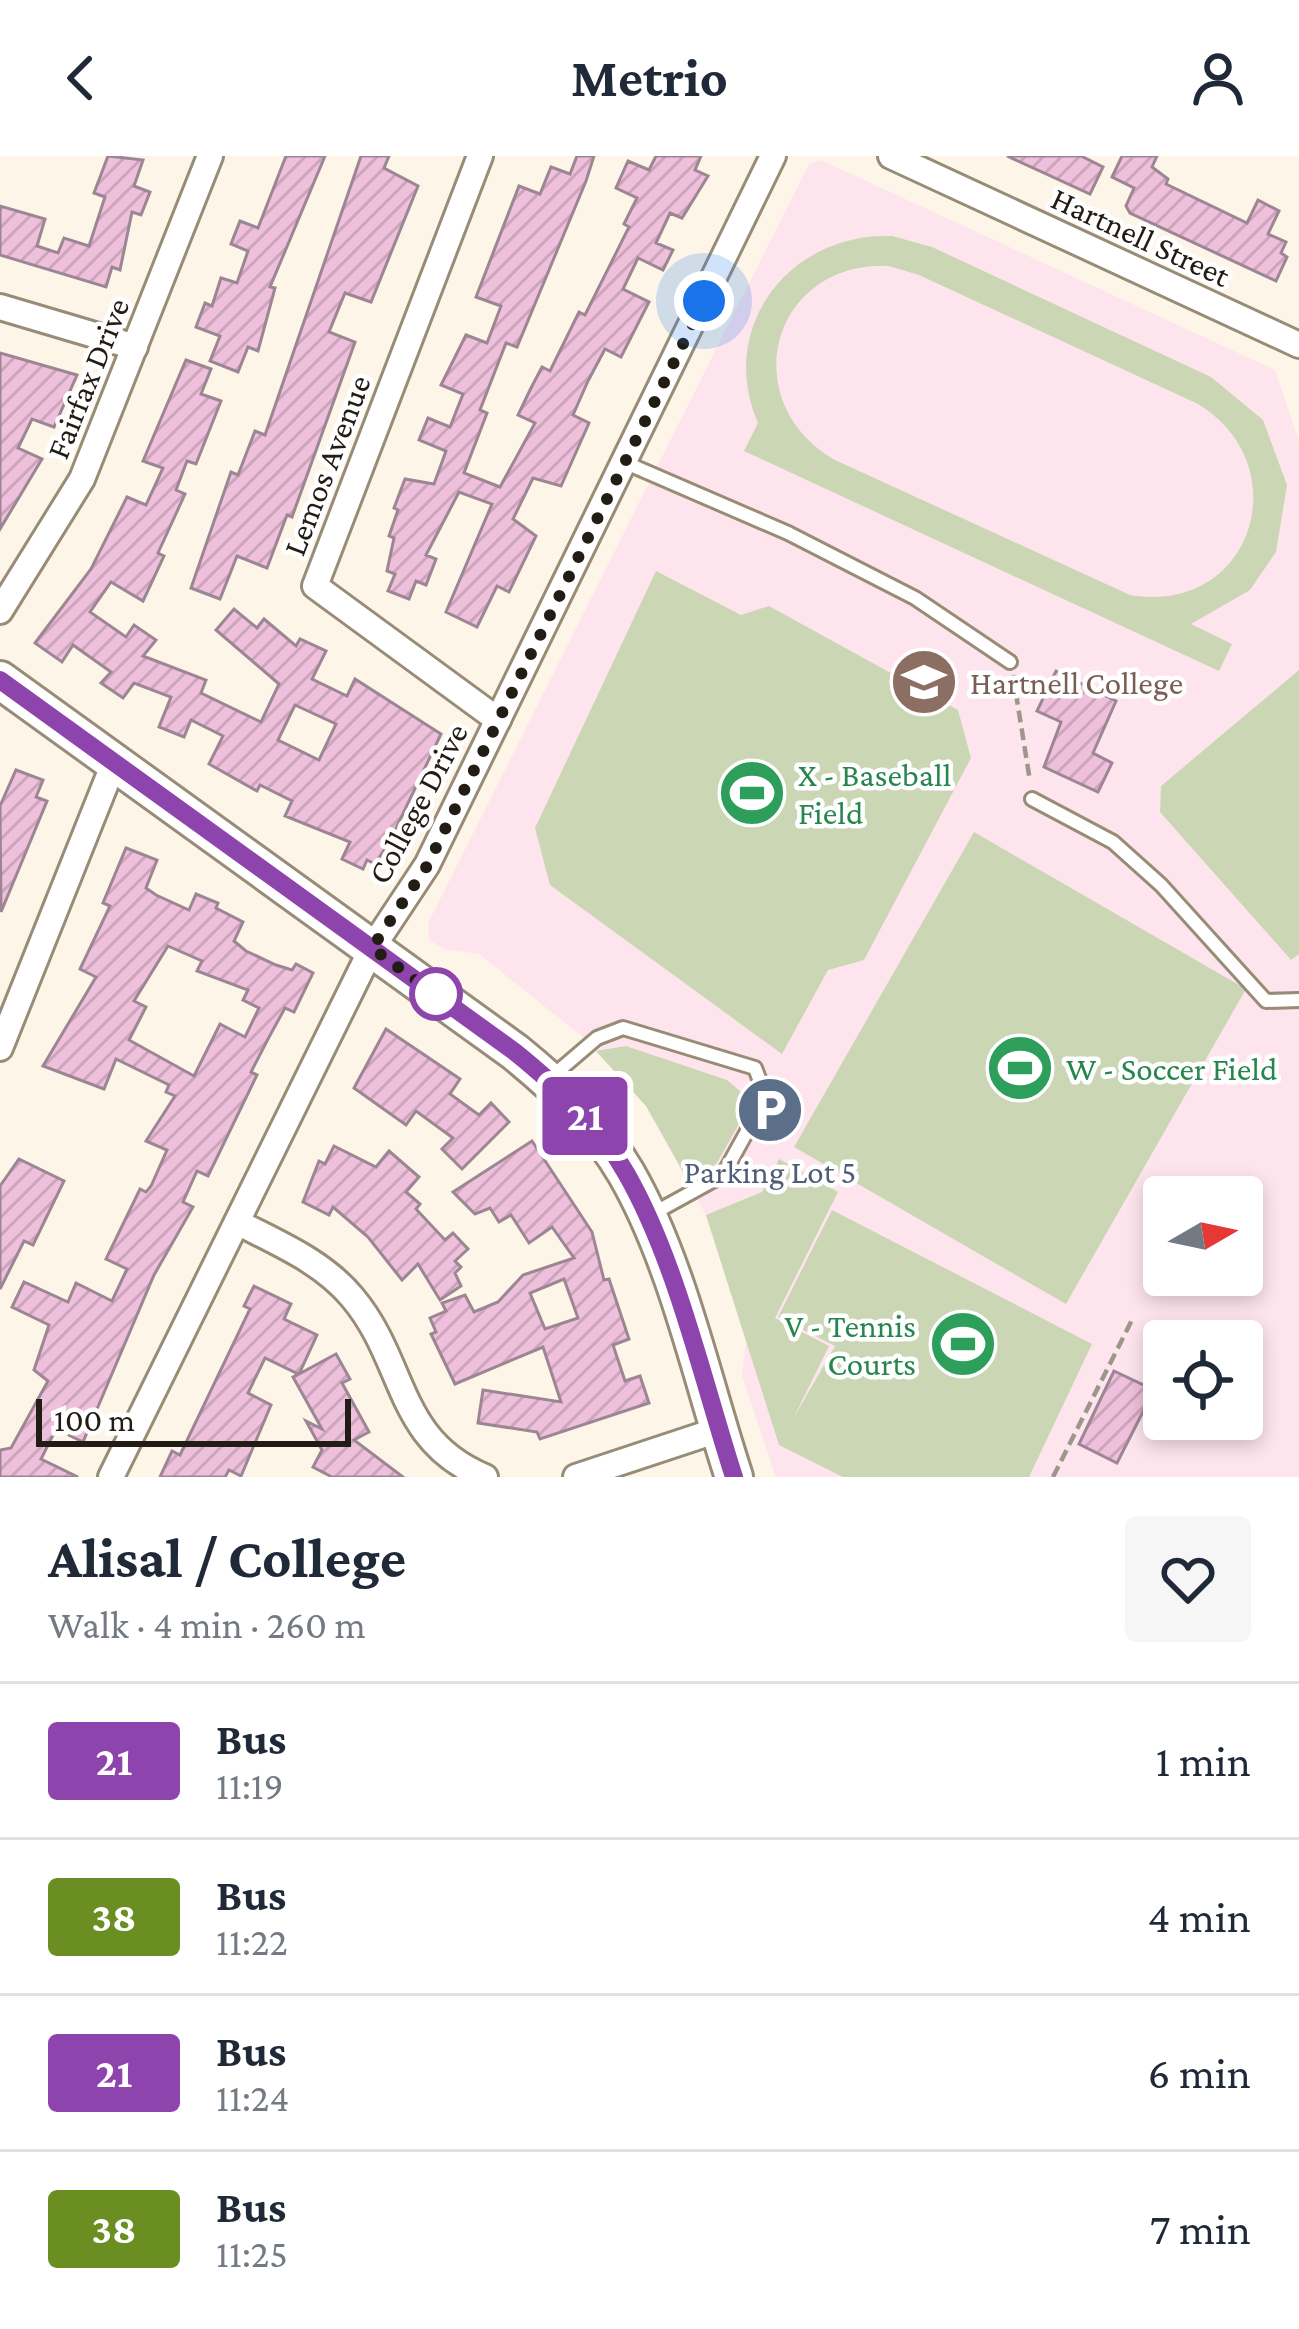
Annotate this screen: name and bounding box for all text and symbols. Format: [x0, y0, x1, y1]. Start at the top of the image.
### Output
icon: back [48, 45, 114, 111]
icon: person [1185, 45, 1251, 111]
text: Metrio [571, 48, 728, 108]
street label: Hartnell Street [1046, 179, 1237, 294]
your location [674, 271, 734, 331]
street label: Fairfax Drive [39, 293, 136, 464]
street label: Lemos Avenue [275, 370, 378, 561]
school or university icon: Hartnell College [889, 647, 959, 717]
place label: Hartnell College [970, 664, 1183, 701]
street label: College Drive [360, 717, 475, 890]
place label: X - Baseball Field [798, 756, 951, 831]
sports icon: X - Baseball Field [717, 758, 787, 828]
unlabelled marker [411, 969, 461, 1019]
sports icon: W - Soccer Field [985, 1033, 1055, 1103]
place label: W - Soccer Field [1066, 1050, 1277, 1087]
parking icon: Parking Lot 5 [735, 1075, 805, 1145]
line badge: 21 [531, 1077, 639, 1155]
text: 21 [566, 1092, 604, 1139]
place label: Parking Lot 5 [684, 1153, 856, 1190]
north arrow [1143, 1176, 1263, 1296]
map controls [1143, 1176, 1263, 1440]
place label: V - Tennis Courts [785, 1307, 916, 1382]
sports icon: V - Tennis Courts [928, 1309, 998, 1379]
button: locate [1143, 1320, 1263, 1440]
scale bar [36, 1393, 351, 1446]
text: 100 m [54, 1401, 135, 1438]
button: heart [1125, 1516, 1251, 1642]
text: Alisal / College [48, 1526, 406, 1589]
text: Walk · 4 min · 260 m [48, 1603, 366, 1646]
text: Bus [216, 1714, 286, 1764]
text: 1 min [1156, 1736, 1251, 1786]
text: 21 [95, 1737, 133, 1784]
text: 11:19 [216, 1764, 284, 1807]
text: Bus [216, 1870, 286, 1920]
text: 4 min [1147, 1892, 1251, 1942]
text: 38 [92, 1893, 136, 1940]
text: 11:22 [216, 1920, 288, 1963]
text: Bus [216, 2026, 286, 2076]
text: 6 min [1148, 2048, 1251, 2098]
text: 21 [95, 2049, 133, 2096]
text: 11:24 [216, 2076, 289, 2119]
text: Bus [216, 2182, 286, 2232]
text: 7 min [1150, 2204, 1251, 2254]
text: 38 [92, 2205, 136, 2252]
text: 11:25 [216, 2232, 288, 2275]

